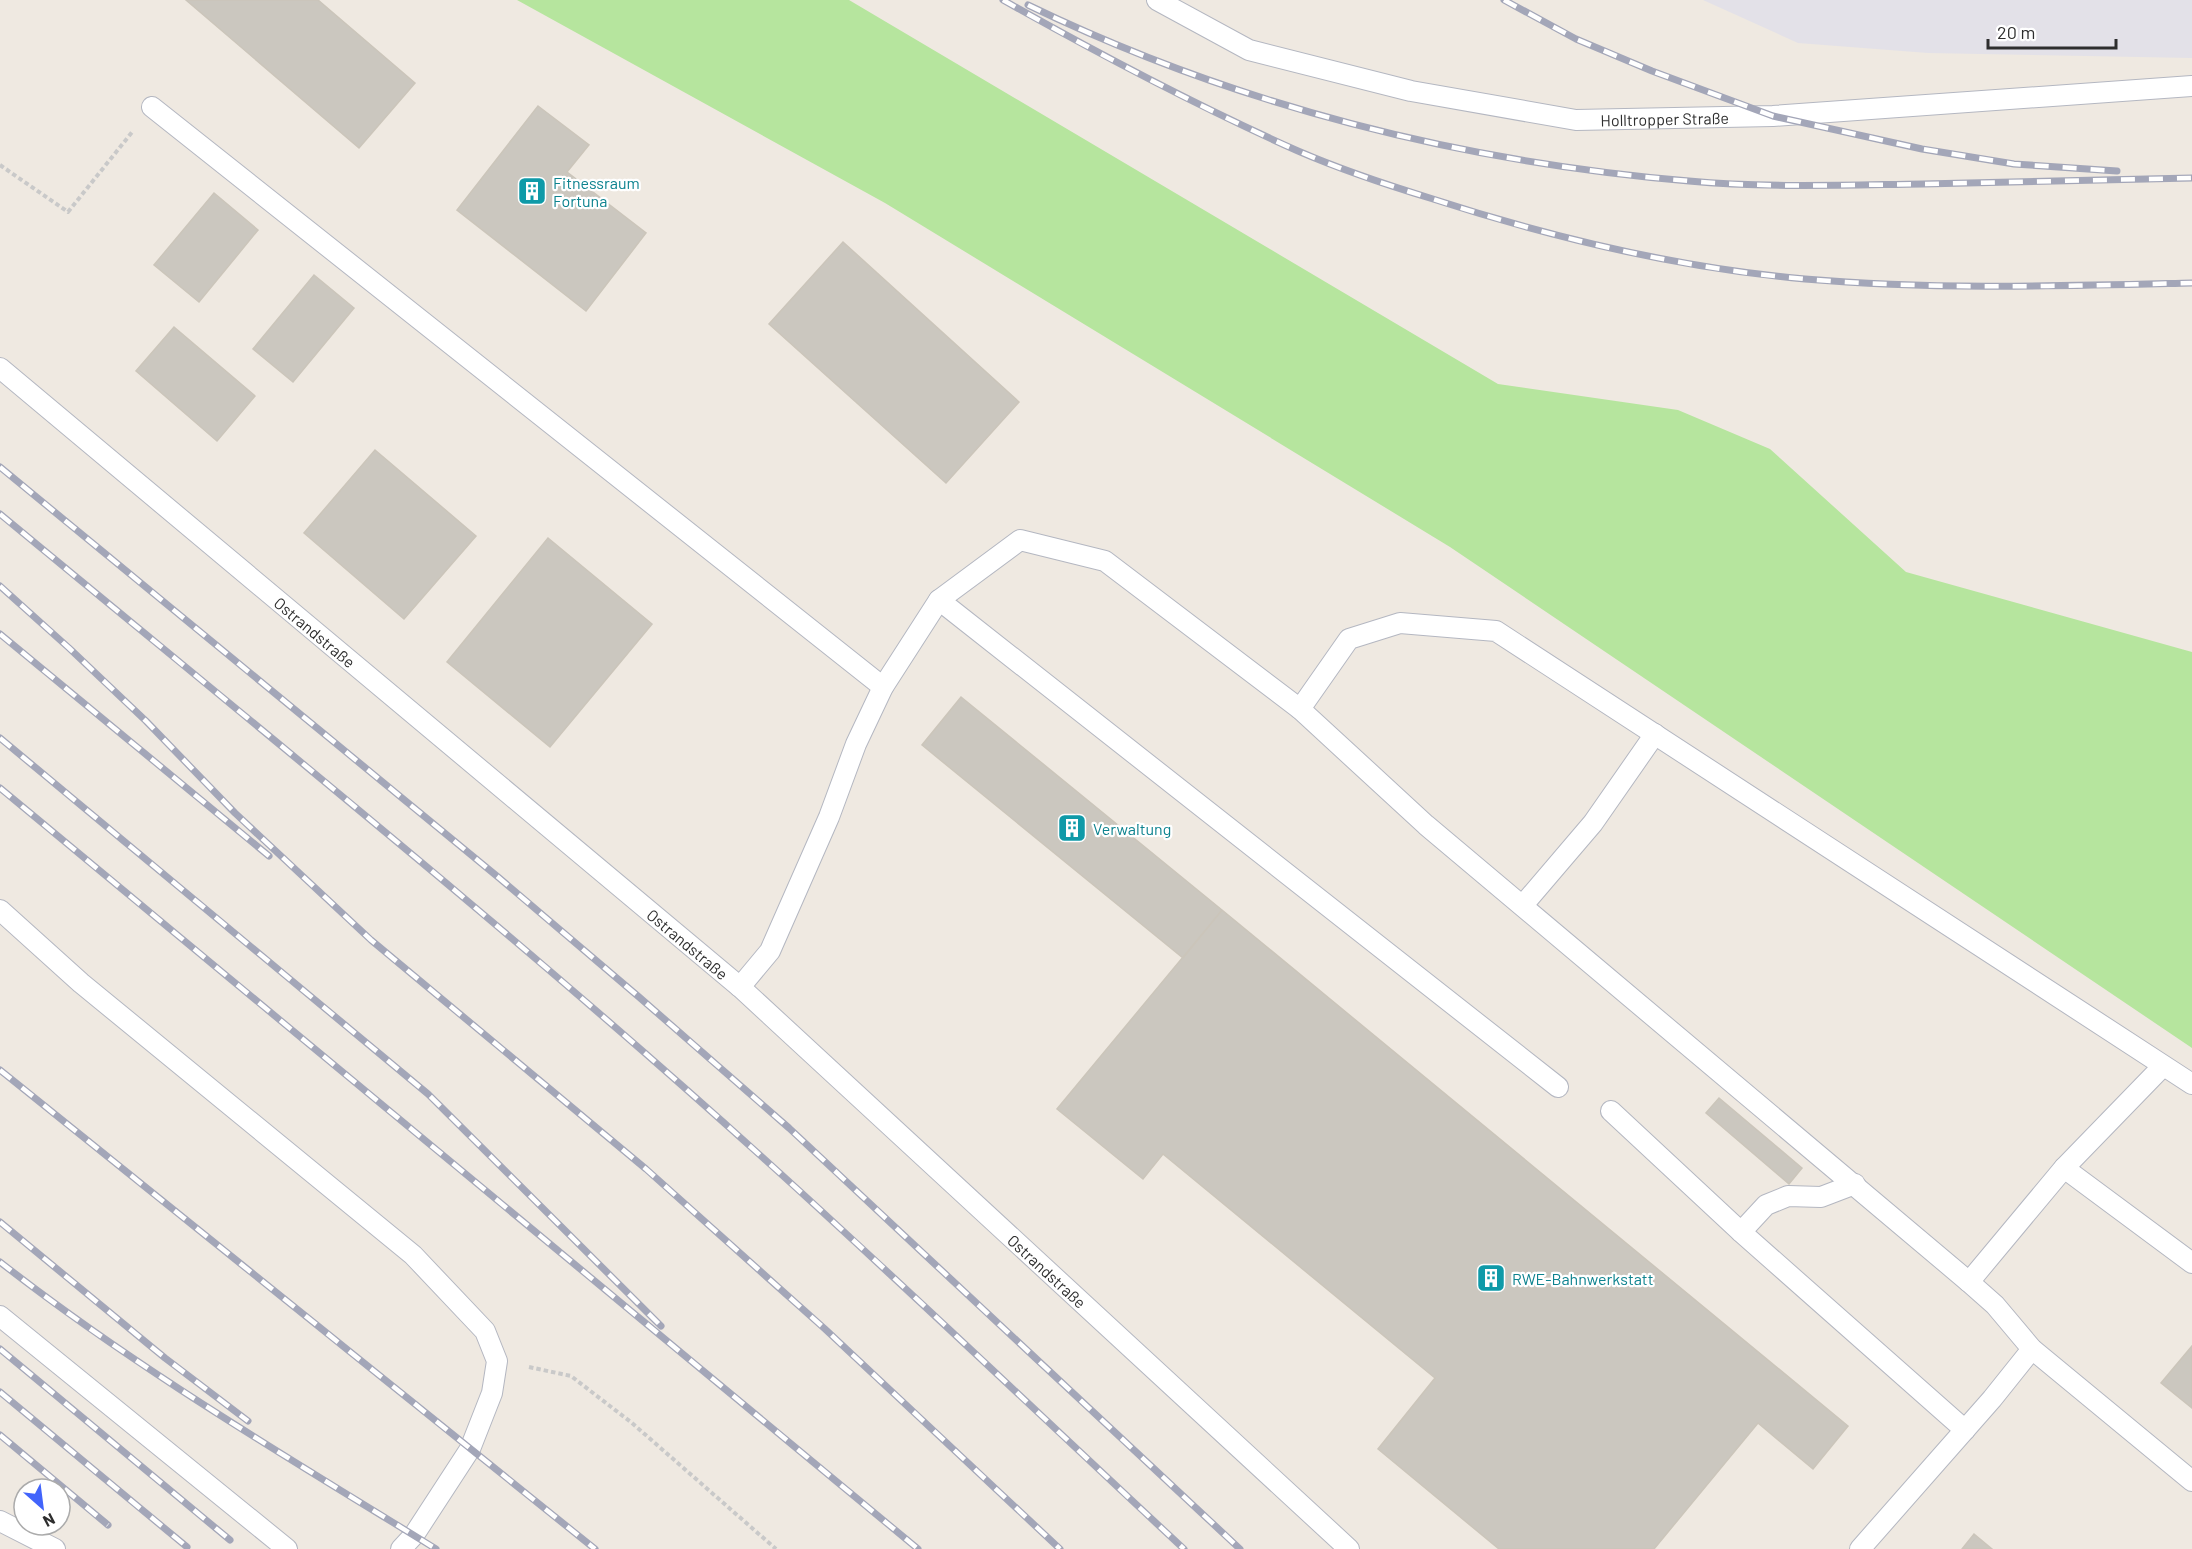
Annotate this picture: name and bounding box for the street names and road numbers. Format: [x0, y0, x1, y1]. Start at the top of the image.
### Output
street label: Holltropper Straße [1600, 107, 1729, 129]
street label: Ostrandstraße [271, 592, 360, 671]
street label: Ostrandstraße [644, 904, 732, 983]
street label: Ostrandstraße [1004, 1230, 1090, 1311]

